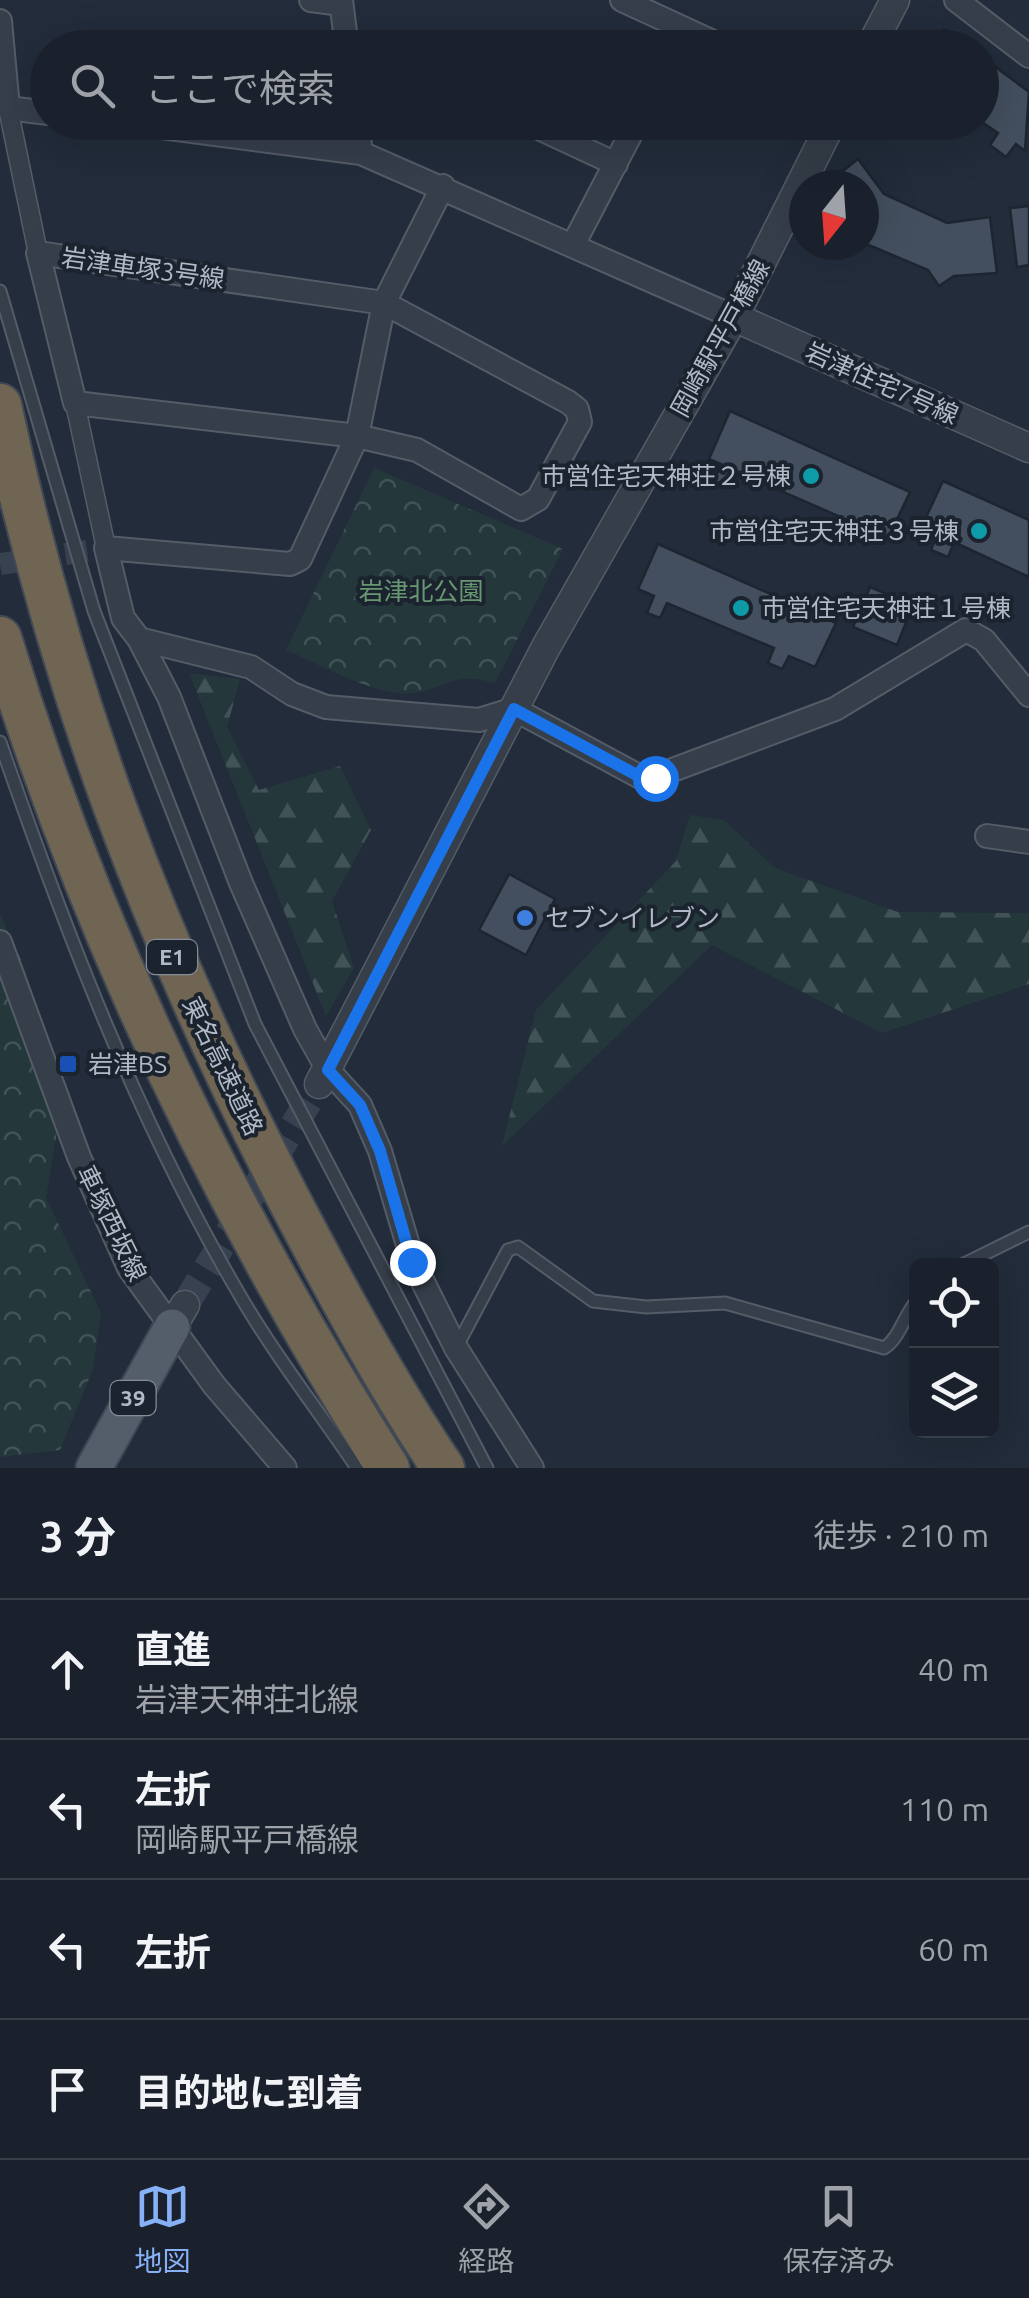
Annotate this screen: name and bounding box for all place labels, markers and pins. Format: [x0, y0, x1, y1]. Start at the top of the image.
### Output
place label: 市営住宅天神荘２号棟 [541, 462, 791, 490]
marker: 市営住宅天神荘２号棟 [800, 465, 822, 487]
place label: 市営住宅天神荘３号棟 [709, 517, 959, 545]
marker: 市営住宅天神荘３号棟 [968, 520, 990, 542]
place label: 市営住宅天神荘１号棟 [761, 594, 1011, 622]
marker: 市営住宅天神荘１号棟 [730, 597, 752, 619]
place label: セブンイレブン [545, 904, 720, 932]
marker: セブンイレブン [514, 907, 536, 929]
place label: 岩津BS [88, 1050, 167, 1078]
marker: 岩津BS [57, 1053, 79, 1075]

